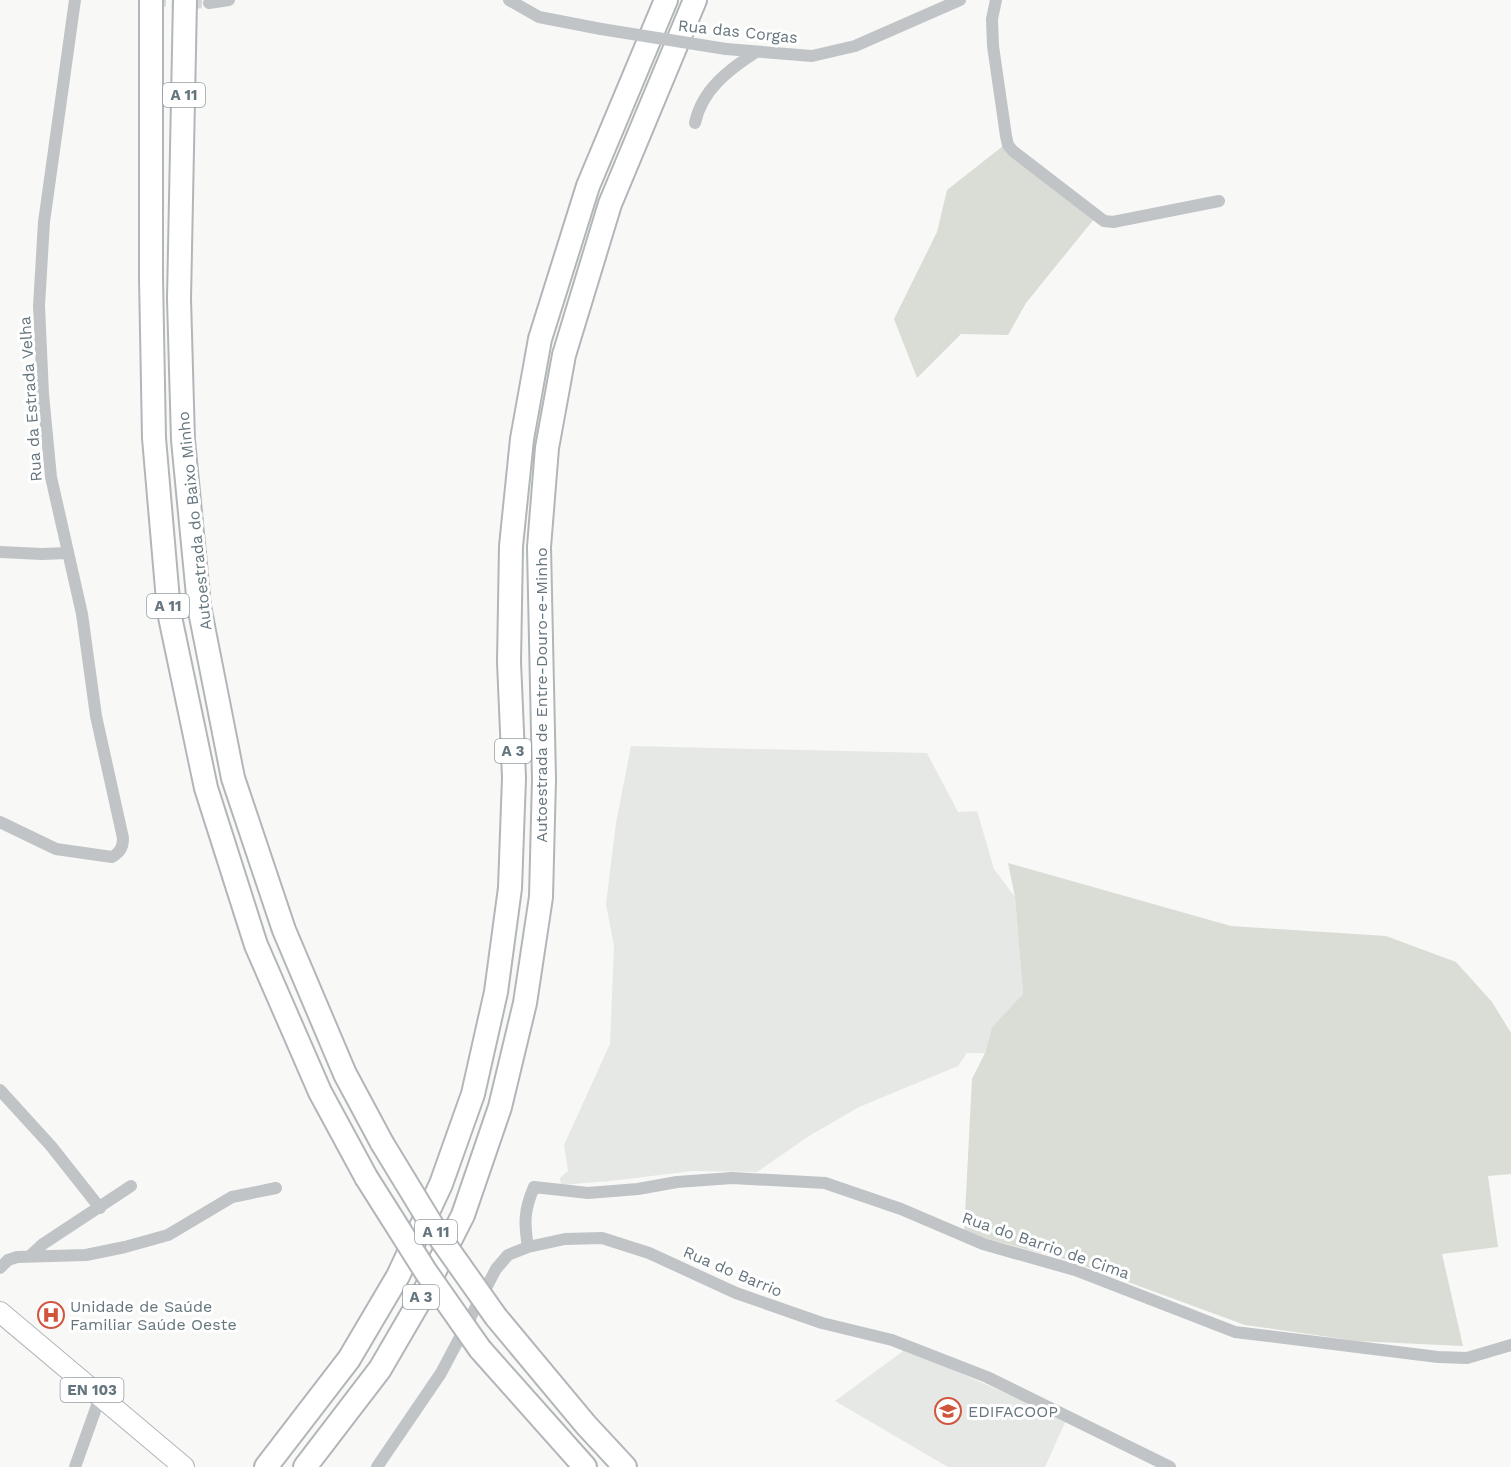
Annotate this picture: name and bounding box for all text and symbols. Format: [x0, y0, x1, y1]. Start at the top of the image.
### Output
street label: Rua das Corgas [677, 16, 799, 47]
road number: A 11 [163, 83, 205, 107]
street label: Rua da Estrada Velha [15, 316, 46, 482]
street label: Autoestrada do Baixo Minho [174, 411, 215, 631]
street label: Autoestrada de Entre-Douro-e-Minho [532, 547, 551, 843]
road number: A 11 [147, 594, 189, 618]
road number: A 3 [495, 739, 531, 763]
street label: Rua do Barrio de Cima [960, 1208, 1132, 1283]
road number: A 11 [415, 1220, 457, 1244]
street label: Rua do Barrio [680, 1242, 785, 1301]
road number: A 3 [403, 1285, 439, 1309]
place label: Unidade de Saúde Familiar Saúde Oeste [70, 1297, 237, 1334]
hospital icon: Unidade de Saúde Familiar Saúde Oeste [36, 1300, 66, 1330]
road number: EN 103 [60, 1378, 124, 1402]
school or university icon: EDIFACOOP [933, 1396, 963, 1426]
place label: EDIFACOOP [968, 1402, 1058, 1421]

